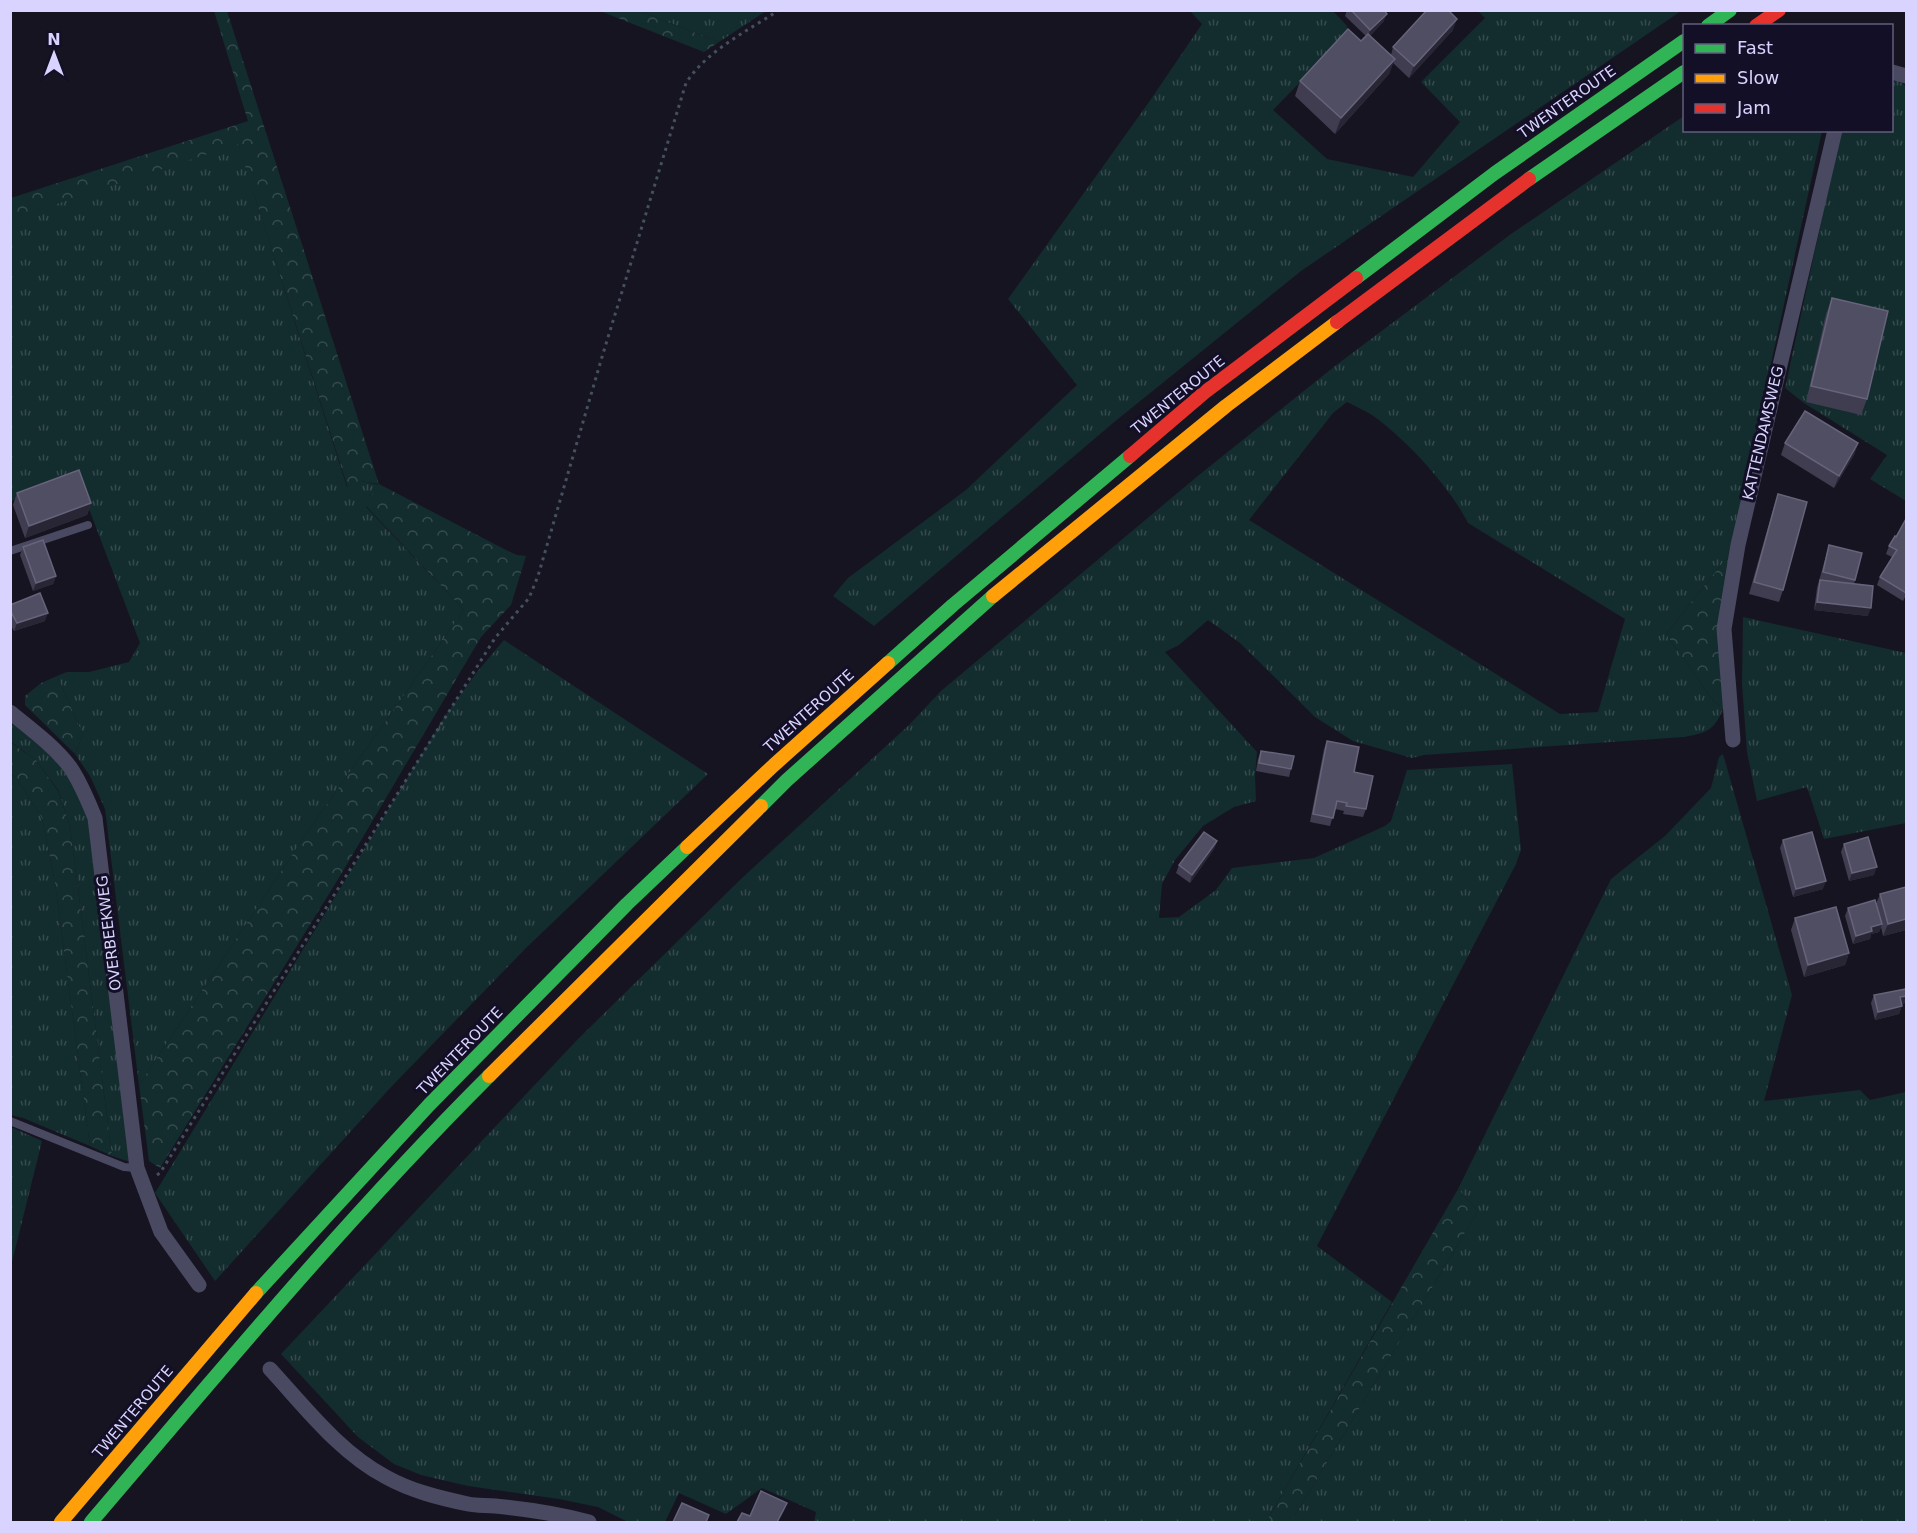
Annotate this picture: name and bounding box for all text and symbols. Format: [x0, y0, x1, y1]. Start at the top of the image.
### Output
north arrow [24, 24, 84, 84]
legend [1683, 24, 1893, 132]
text: N [47, 30, 61, 49]
text: Fast [1737, 37, 1773, 58]
street label: TWENTEROUTE [1514, 62, 1619, 143]
text: Slow [1737, 67, 1779, 88]
text: Jam [1736, 97, 1771, 118]
street label: TWENTEROUTE [1127, 352, 1228, 439]
street label: KATTENDAMSWEG [1739, 364, 1787, 502]
street label: TWENTEROUTE [759, 666, 858, 757]
street label: OVERBEEKWEG [93, 874, 125, 992]
street label: TWENTEROUTE [413, 1003, 506, 1099]
street label: TWENTEROUTE [88, 1362, 177, 1463]

